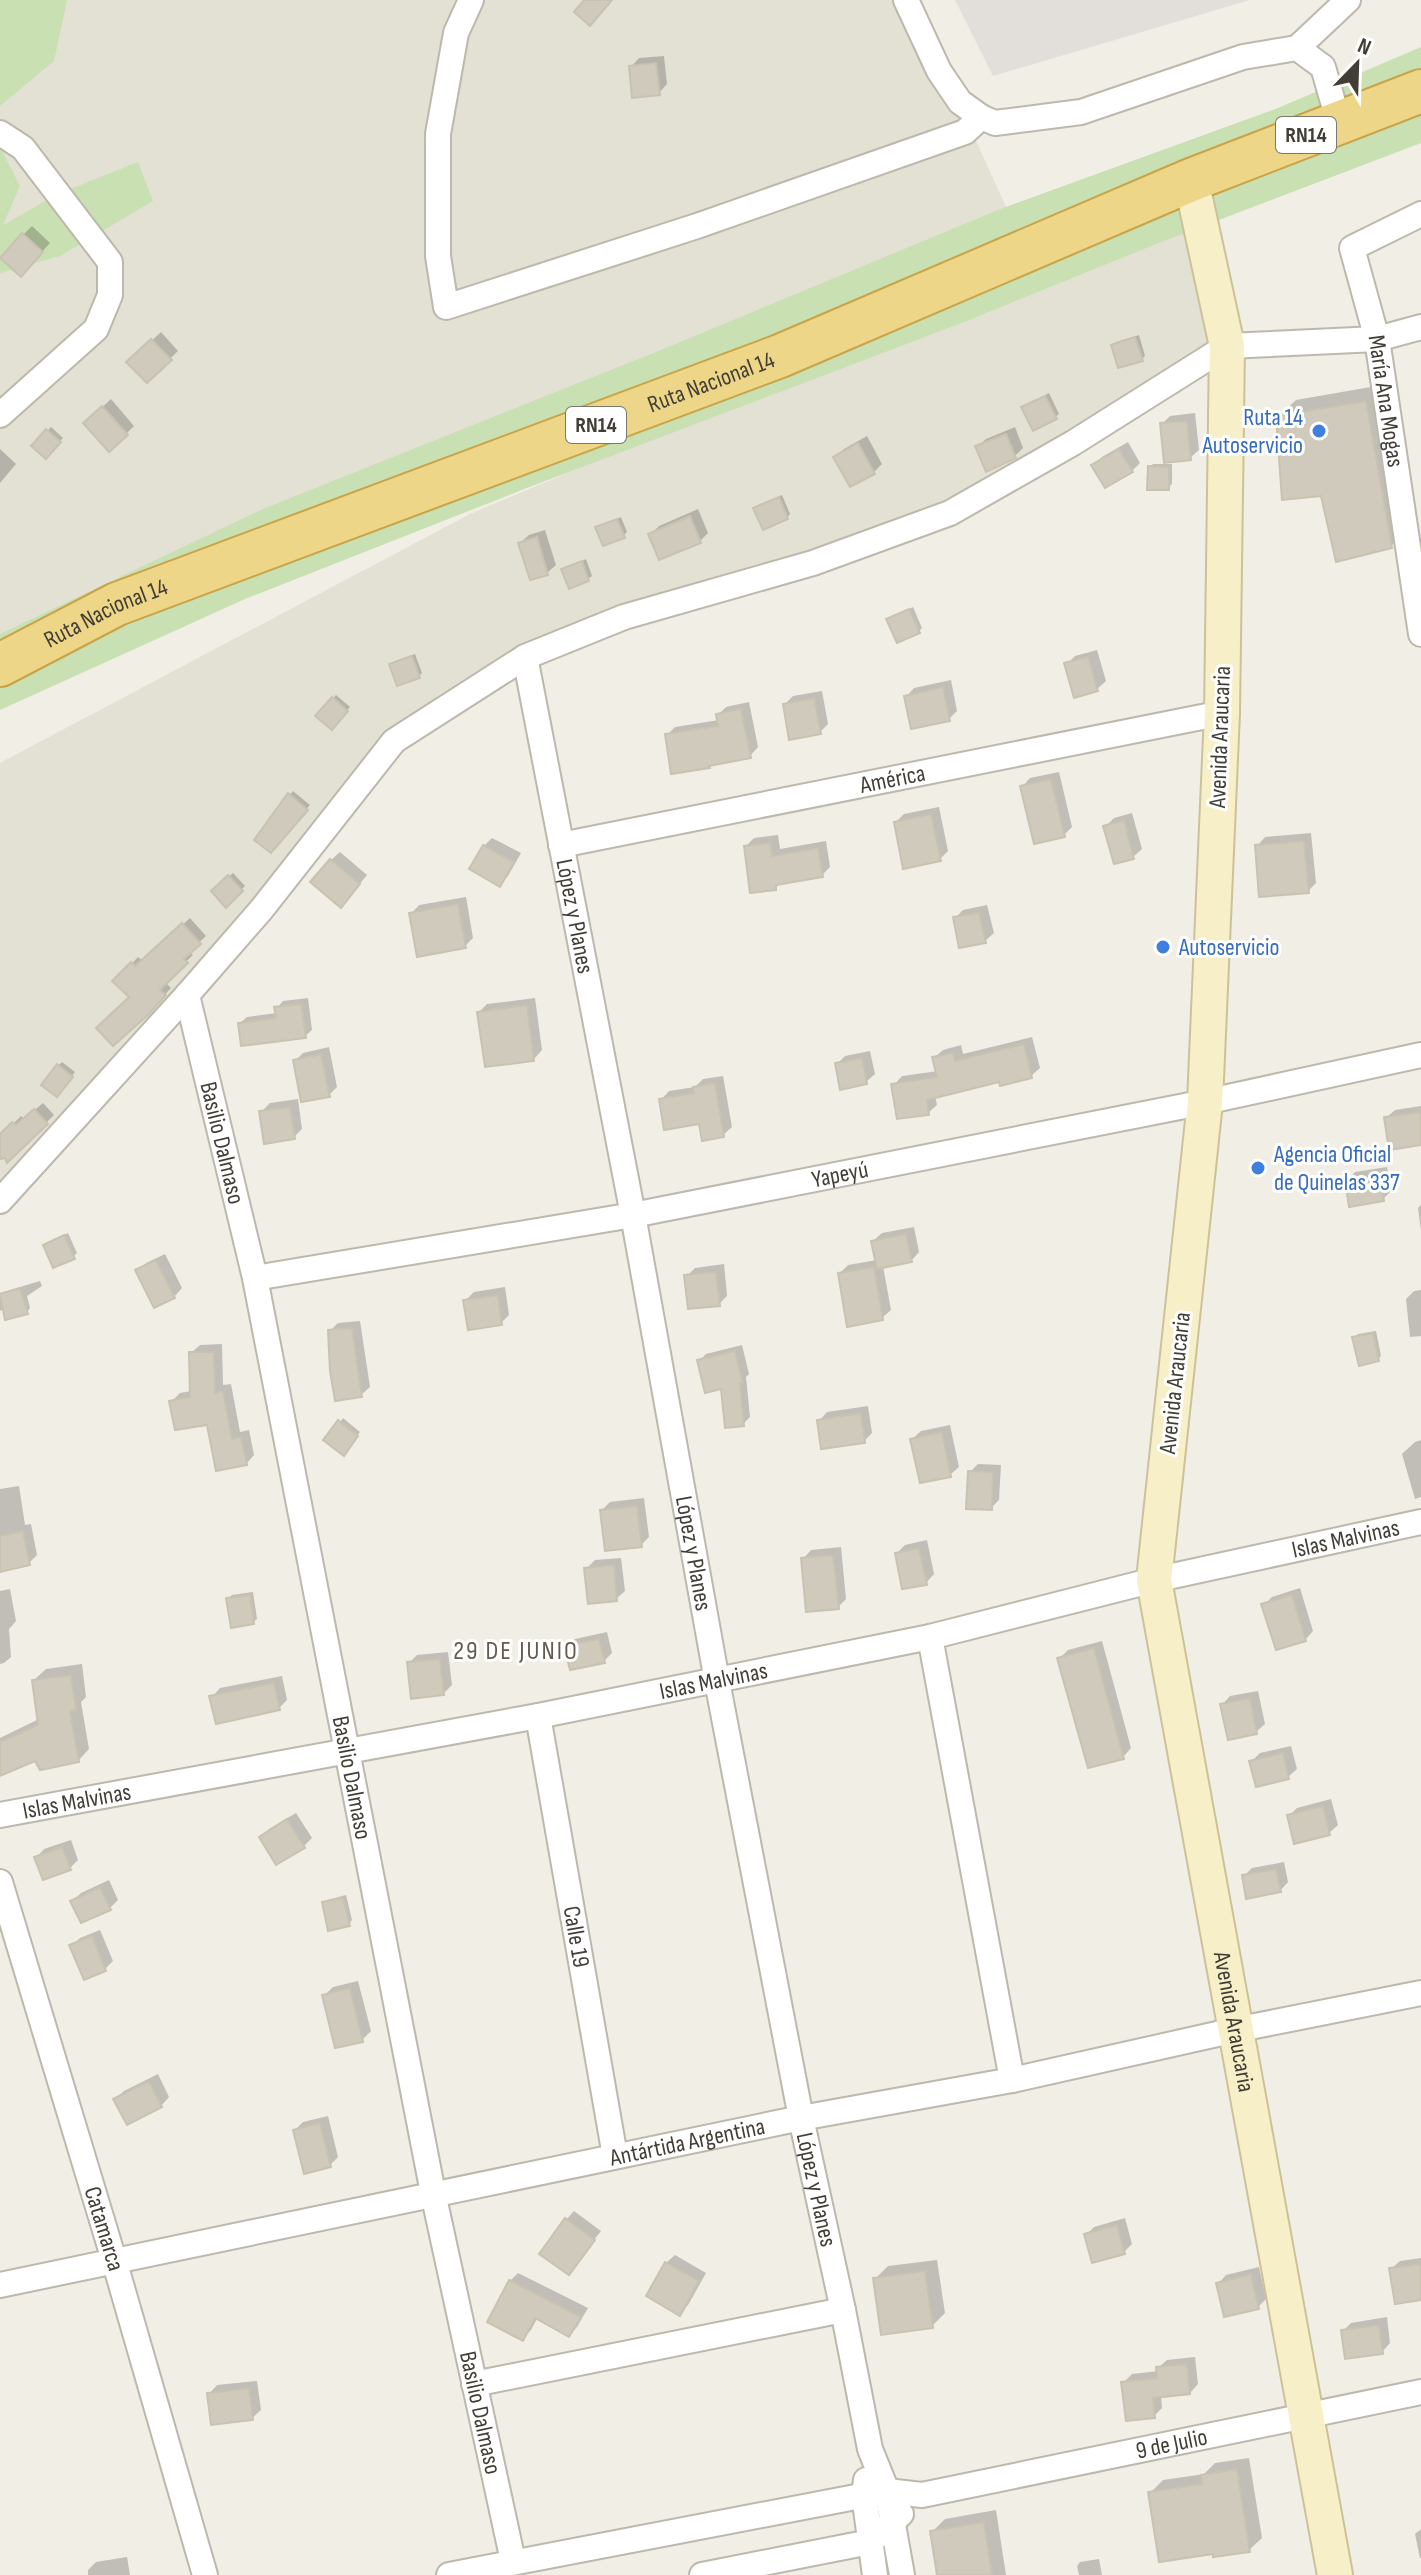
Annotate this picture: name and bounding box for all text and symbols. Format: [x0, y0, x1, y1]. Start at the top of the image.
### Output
north arrow [1317, 24, 1397, 104]
text: N [1354, 32, 1375, 62]
road number: RN14 [1276, 117, 1336, 153]
street label: María Ana Mogas [1362, 333, 1410, 469]
street label: Ruta Nacional 14 [643, 345, 778, 419]
place label: Ruta 14 Autoservicio [1201, 403, 1303, 460]
road number: RN14 [566, 407, 626, 443]
marker: Ruta 14 Autoservicio [1310, 422, 1328, 440]
street label: Ruta Nacional 14 [39, 572, 171, 654]
street label: Avenida Araucaria [1203, 665, 1237, 810]
street label: América [856, 758, 928, 800]
street label: López y Planes [550, 856, 600, 976]
place label: Autoservicio [1178, 933, 1280, 962]
marker: Autoservicio [1154, 938, 1172, 956]
street label: Basilio Dalmaso [194, 1079, 251, 1207]
place label: Agencia Oficial de Quinelas 337 [1273, 1140, 1400, 1197]
street label: Yapeyú [809, 1154, 871, 1194]
marker: Agencia Oficial de Quinelas 337 [1249, 1159, 1267, 1177]
street label: Avenida Araucaria [1153, 1311, 1197, 1456]
street label: López y Planes [669, 1493, 719, 1613]
street label: Islas Malvinas [1289, 1513, 1402, 1564]
district label: 29 DE JUNIO [453, 1636, 579, 1667]
street label: Islas Malvinas [657, 1656, 770, 1706]
street label: Basilio Dalmaso [326, 1713, 378, 1842]
street label: Islas Malvinas [20, 1777, 133, 1825]
street label: Calle 19 [557, 1904, 596, 1970]
street label: Avenida Araucaria [1207, 1948, 1261, 2094]
street label: Antártida Argentina [606, 2111, 767, 2172]
street label: López y Planes [790, 2130, 843, 2249]
street label: Catamarca [78, 2183, 131, 2274]
street label: Basilio Dalmaso [453, 2349, 508, 2477]
street label: 9 de Julio [1133, 2422, 1210, 2465]

